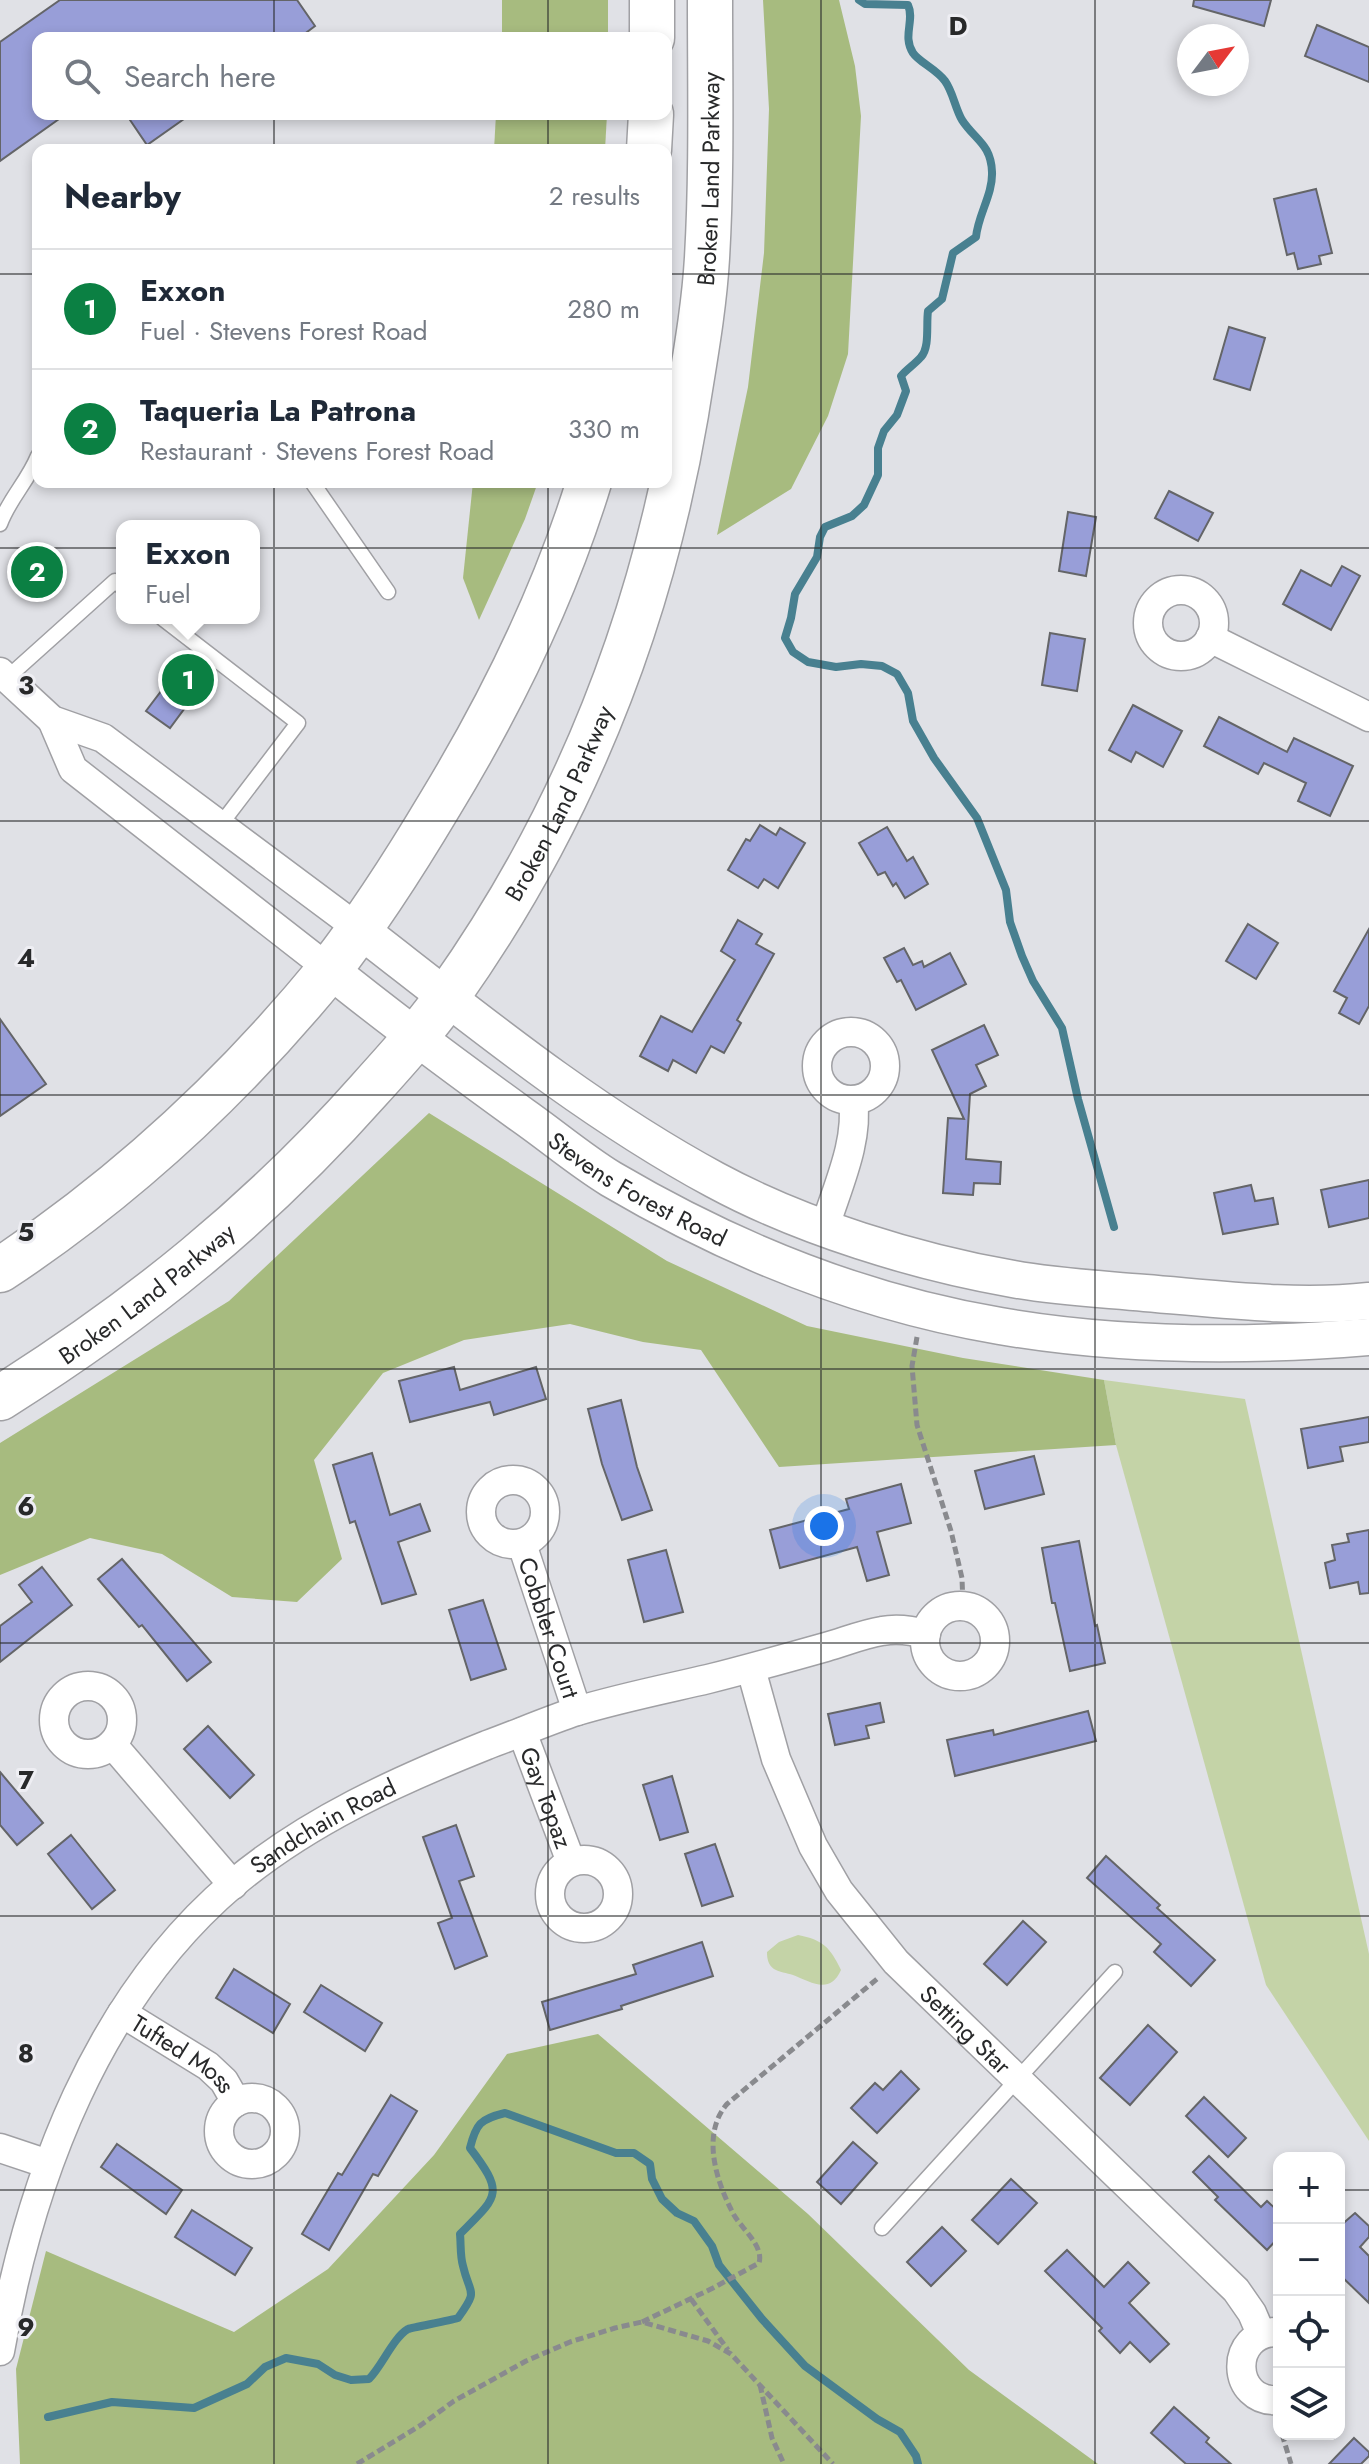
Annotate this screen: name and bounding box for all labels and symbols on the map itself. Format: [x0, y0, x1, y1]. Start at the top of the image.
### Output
text: D [948, 7, 968, 45]
north arrow [1177, 24, 1249, 96]
street label: Broken Land Parkway [687, 71, 728, 287]
pin: 2 [11, 542, 63, 602]
pin: 1 [162, 650, 214, 710]
text: 3 [18, 666, 34, 704]
street label: Broken Land Parkway [496, 700, 621, 908]
text: 4 [17, 939, 35, 977]
street label: Stevens Forest Road [541, 1123, 733, 1255]
text: 5 [18, 1213, 34, 1251]
street label: Broken Land Parkway [51, 1214, 243, 1373]
text: 6 [17, 1487, 35, 1525]
your location [804, 1506, 844, 1546]
street label: Cobbler Court [510, 1553, 589, 1703]
street label: Gay Topaz [512, 1742, 582, 1853]
text: 7 [18, 1761, 34, 1799]
street label: Sandchain Road [242, 1769, 402, 1882]
street label: Setting Star [912, 1977, 1020, 2083]
street label: Tufted Moss [125, 2006, 245, 2099]
text: 8 [18, 2034, 34, 2072]
text: 9 [17, 2308, 35, 2346]

